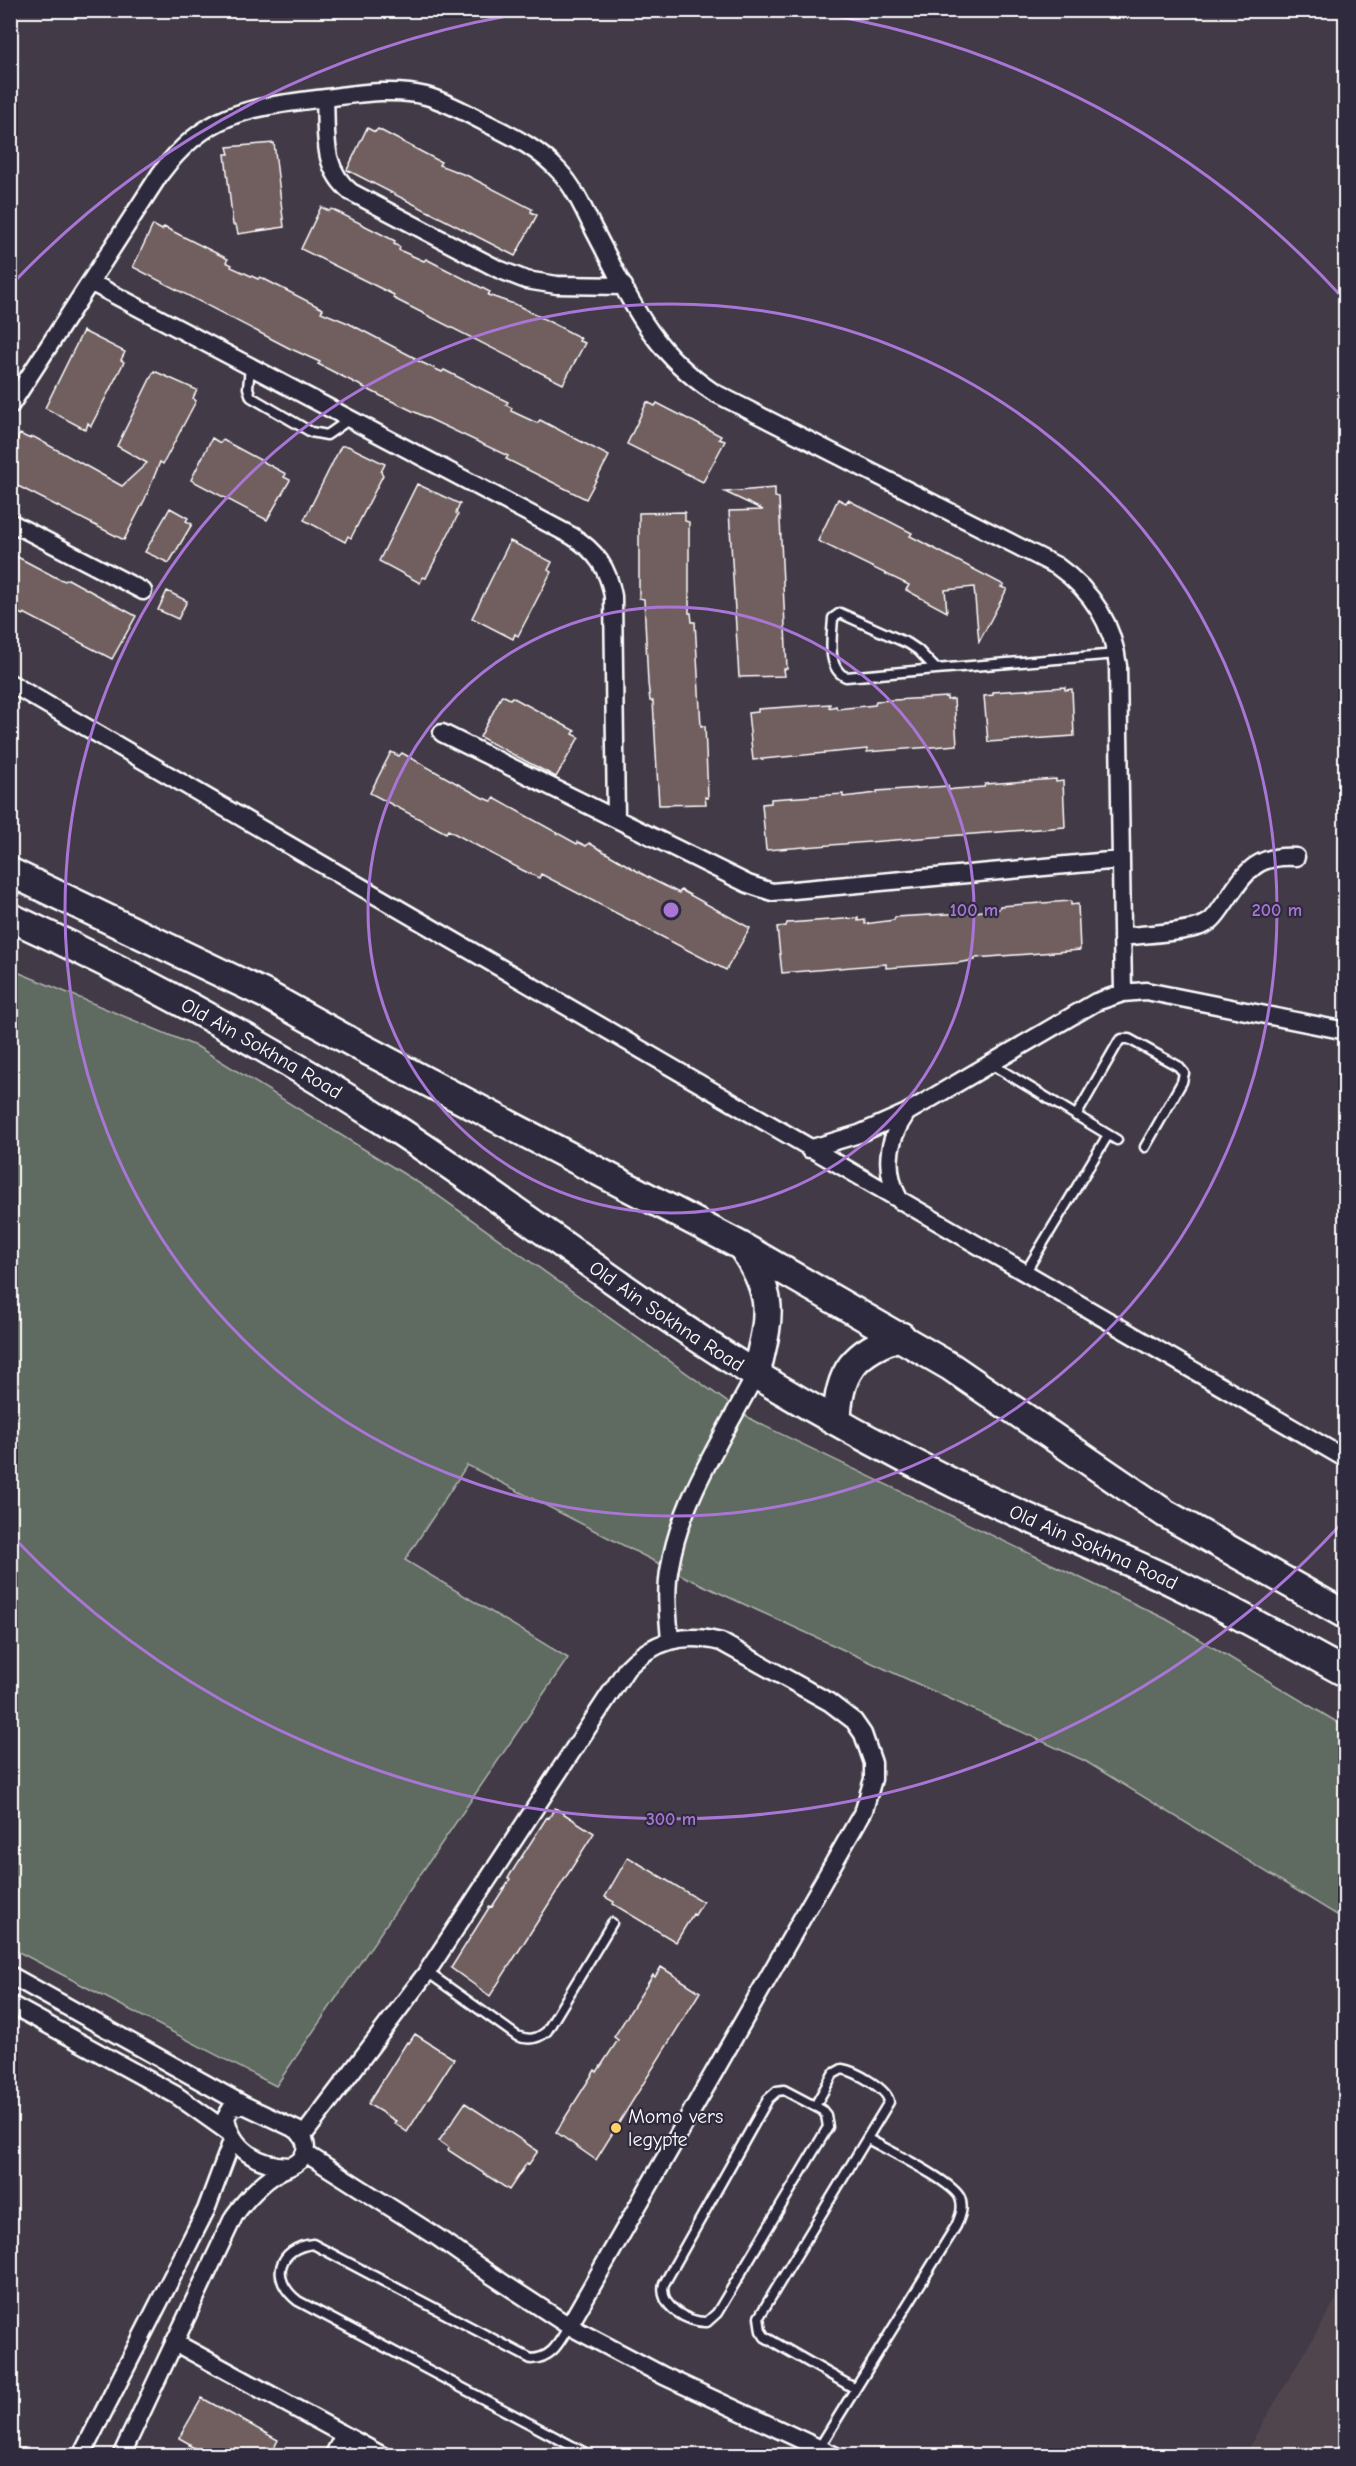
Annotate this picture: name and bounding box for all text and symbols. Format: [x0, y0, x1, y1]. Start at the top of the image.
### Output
centre of rings [661, 900, 681, 920]
text: 100 m [950, 900, 998, 921]
text: 200 m [1252, 900, 1302, 921]
street label: Old Ain Sokhna Road [177, 993, 346, 1104]
street label: Old Ain Sokhna Road [585, 1256, 748, 1377]
street label: Old Ain Sokhna Road [1006, 1500, 1181, 1595]
text: 300 m [646, 1809, 696, 1830]
place label: Momo vers legypte [628, 2105, 723, 2151]
marker: Momo vers legypte [609, 2121, 623, 2135]

